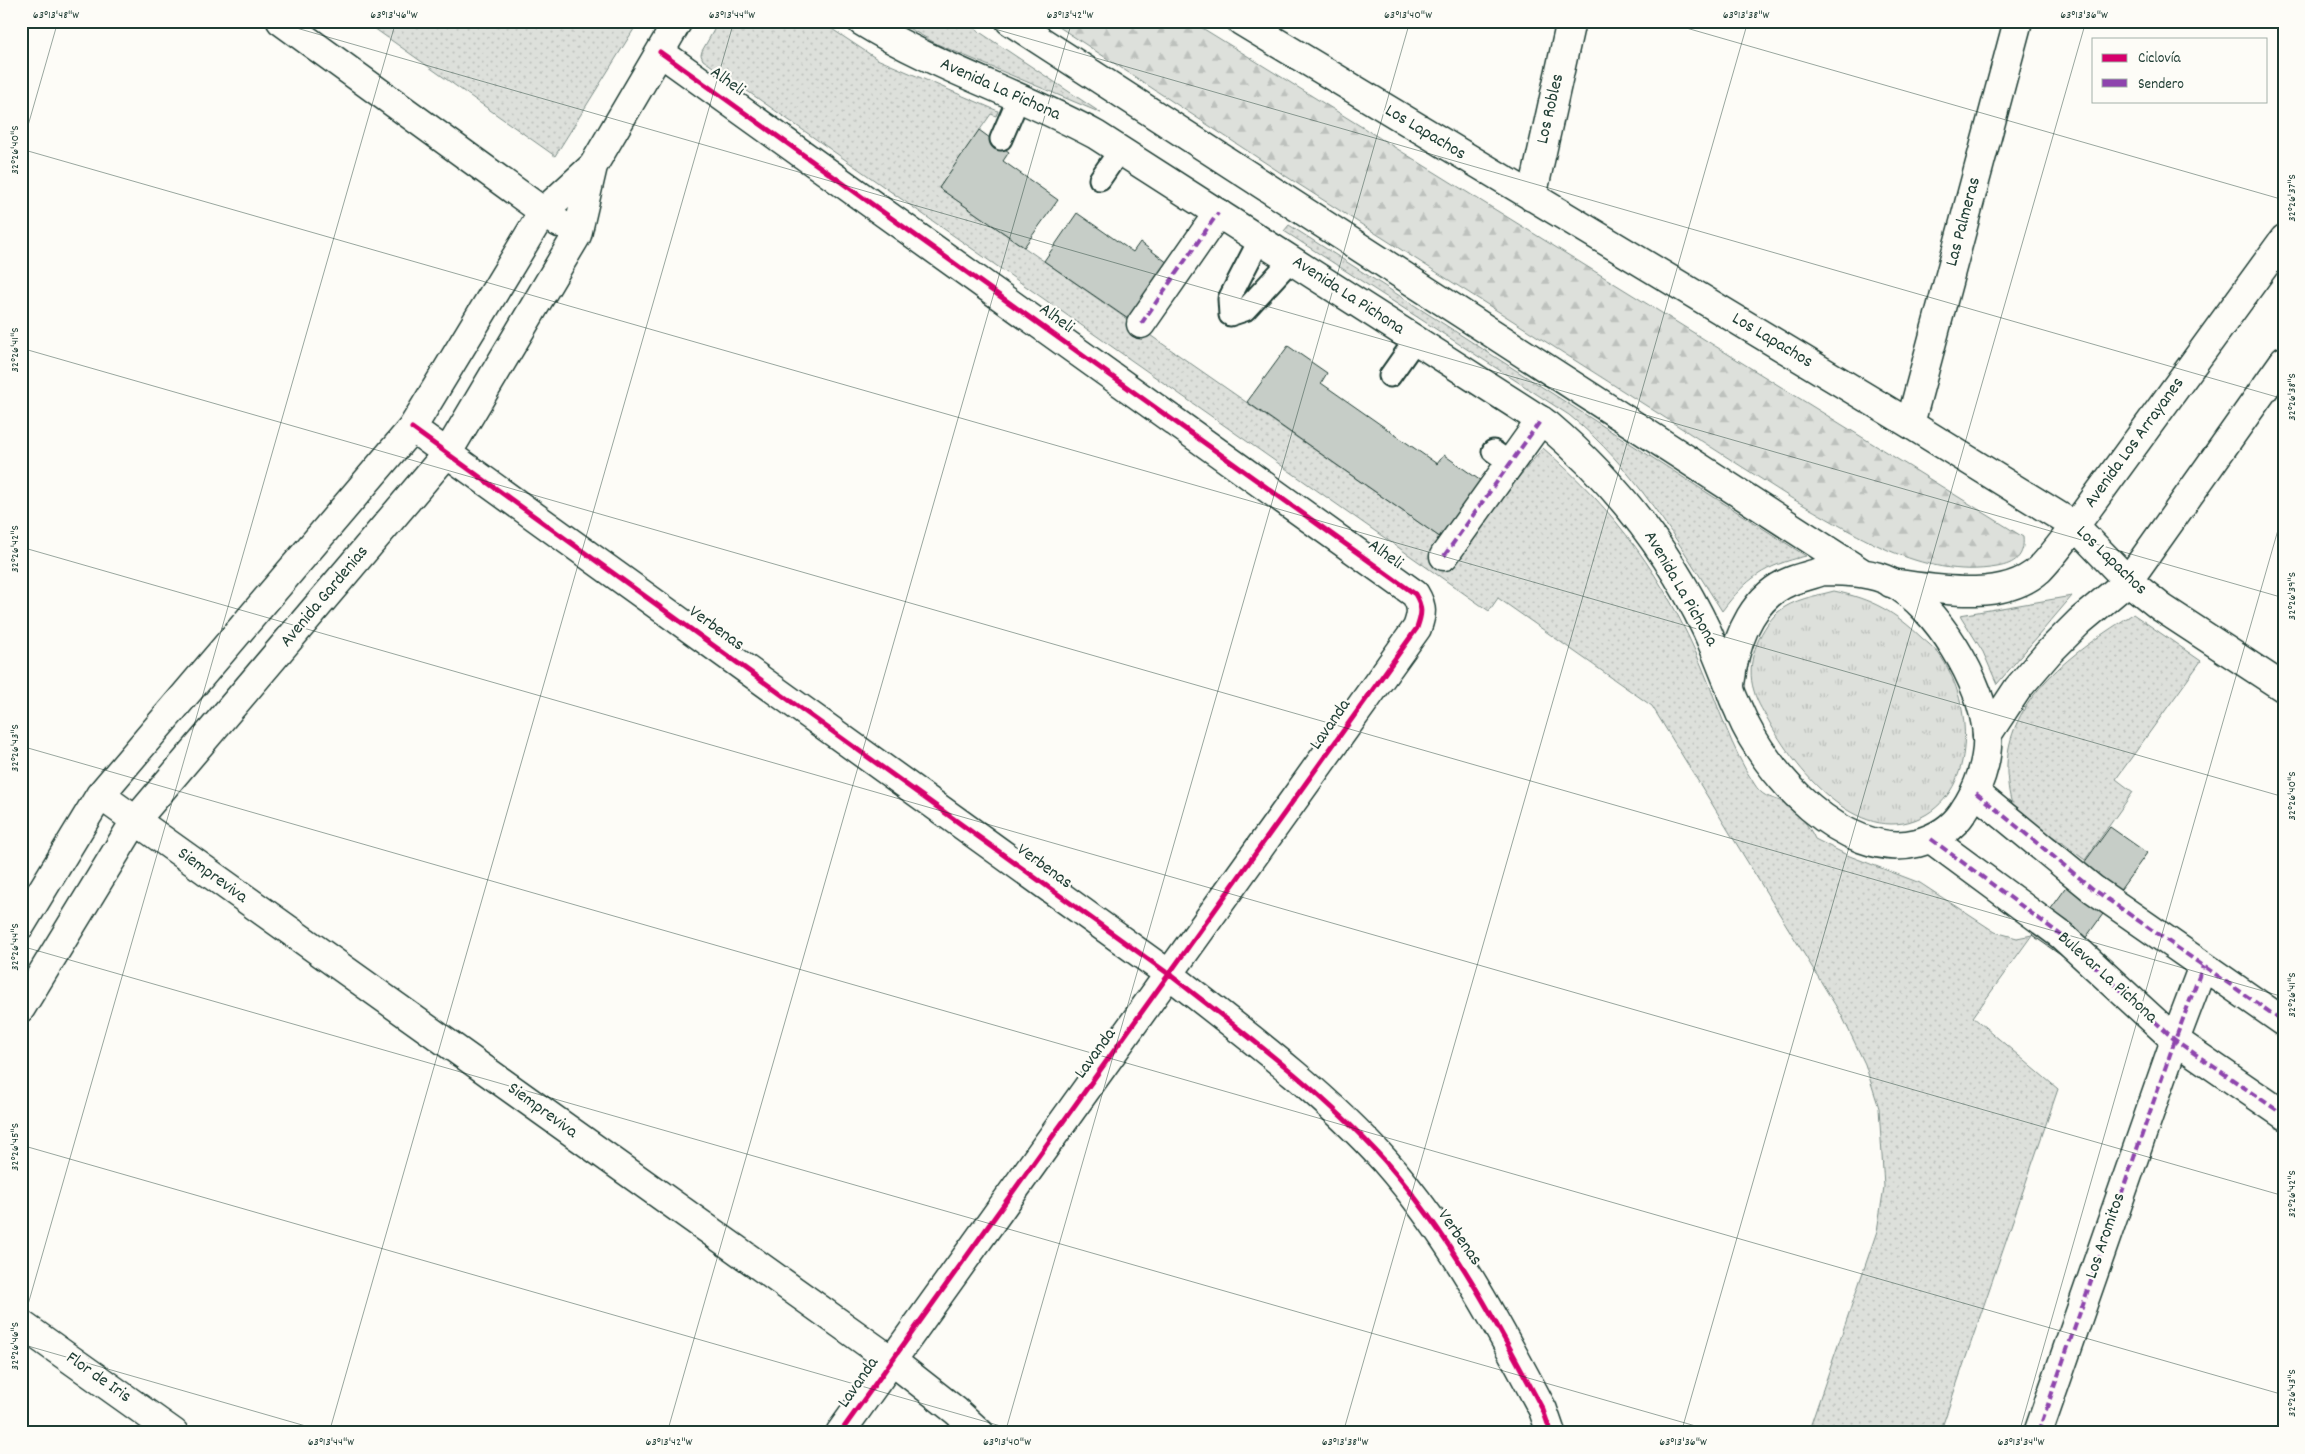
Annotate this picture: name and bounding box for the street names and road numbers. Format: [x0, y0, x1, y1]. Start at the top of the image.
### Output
street label: Avenida La Pichona [936, 52, 1065, 128]
street label: Alheli [704, 61, 750, 103]
street label: Los Robles [1531, 71, 1571, 147]
street label: Los Lapachos [1380, 99, 1470, 167]
street label: Las Palmeras [1940, 175, 1988, 269]
street label: Avenida La Pichona [1287, 250, 1410, 342]
street label: Alheli [1033, 298, 1079, 340]
street label: Los Lapachos [1727, 307, 1817, 375]
street label: Avenida Los Arrayanes [2079, 372, 2191, 514]
street label: Los Lapachos [2070, 521, 2152, 601]
street label: Avenida La Pichona [1637, 527, 1723, 652]
street label: Alheli [1362, 534, 1408, 576]
street label: Avenida Gardenias [275, 541, 375, 653]
street label: Verbenas [683, 600, 749, 658]
street label: Lavanda [1304, 694, 1358, 755]
street label: Verbenas [1011, 838, 1077, 896]
street label: Siempreviva [172, 842, 253, 910]
street label: Bulevar La Pichona [2051, 926, 2163, 1030]
street label: Lavanda [1069, 1023, 1123, 1084]
street label: Siempreviva [502, 1077, 583, 1145]
street label: Los Aromitos [2080, 1190, 2132, 1282]
street label: Verbenas [1431, 1205, 1487, 1271]
street label: Flor de Iris [60, 1346, 136, 1410]
street label: Lavanda [832, 1352, 886, 1413]

